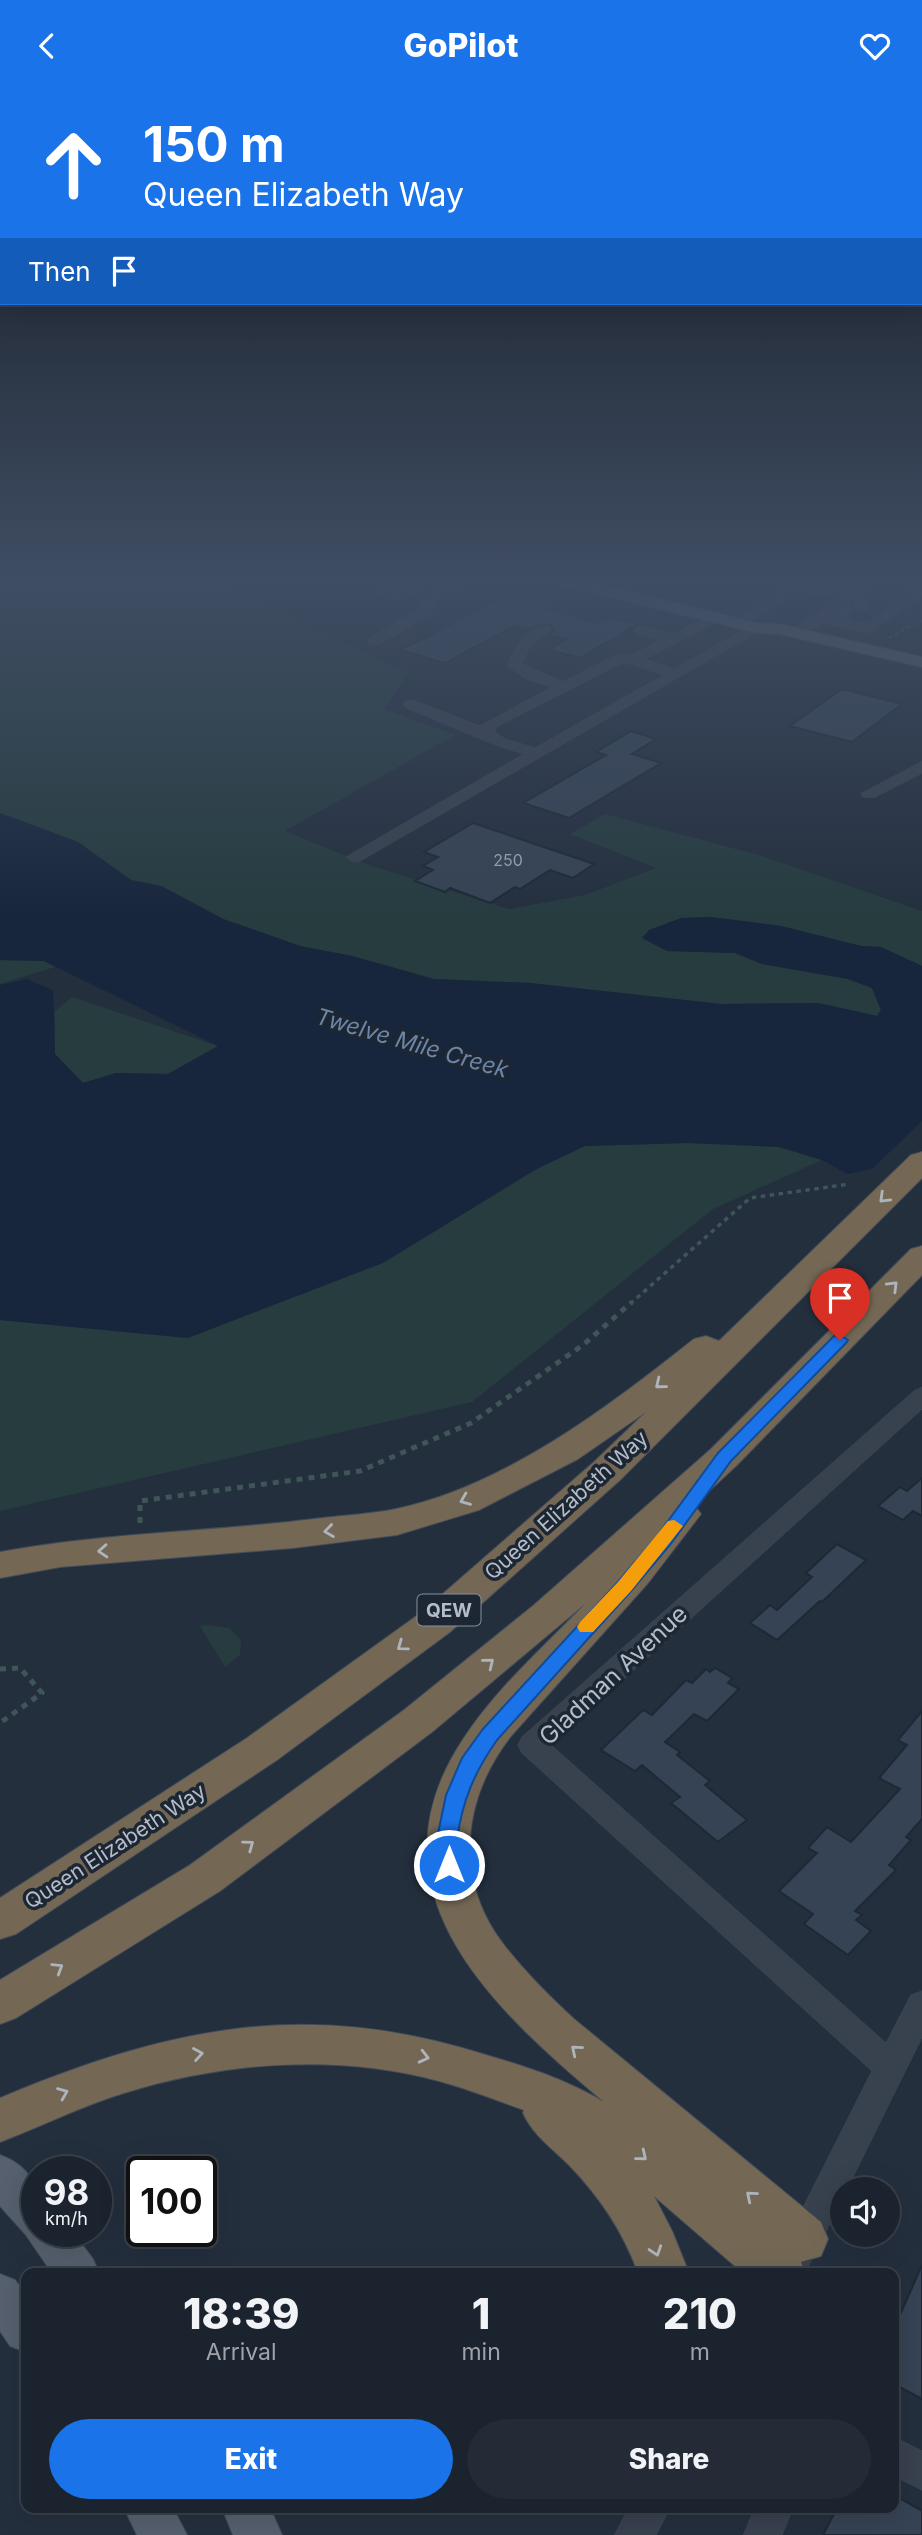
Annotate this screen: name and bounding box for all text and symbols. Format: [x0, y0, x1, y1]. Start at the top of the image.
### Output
text: GoPilot [404, 26, 518, 65]
icon: back [28, 27, 66, 65]
icon: heart [856, 27, 894, 65]
text: 150 m [143, 115, 285, 174]
icon: ahead [28, 119, 119, 210]
text: Queen Elizabeth Way [143, 175, 464, 214]
icon: arrive [105, 252, 143, 290]
text: Then [28, 256, 91, 287]
house number: 250 [493, 850, 523, 870]
water label: Twelve Mile Creek [313, 1002, 512, 1084]
one-way arrow [880, 1189, 893, 1202]
pin [810, 1268, 870, 1340]
icon: arrive [821, 1279, 859, 1317]
one-way arrow [884, 1281, 897, 1294]
one-way arrow [655, 1376, 668, 1388]
street label: Queen Elizabeth Way [479, 1425, 653, 1585]
one-way arrow [460, 1492, 472, 1506]
one-way arrow [323, 1523, 335, 1538]
one-way arrow [97, 1543, 108, 1558]
road number: QEW [418, 1595, 480, 1625]
street label: Gladman Avenue [533, 1599, 693, 1751]
one-way arrow [397, 1638, 410, 1651]
one-way arrow [480, 1659, 493, 1671]
street label: Queen Elizabeth Way [20, 1778, 210, 1914]
position arrow [412, 1828, 486, 1902]
one-way arrow [241, 1841, 254, 1853]
one-way arrow [50, 1964, 63, 1977]
one-way arrow [572, 2046, 585, 2058]
one-way arrow [192, 2047, 204, 2062]
one-way arrow [418, 2048, 430, 2063]
one-way arrow [56, 2088, 68, 2102]
one-way arrow [634, 2148, 646, 2161]
speed limit sign: 100 [126, 2156, 217, 2247]
text: 98 [44, 2171, 89, 2213]
map controls [830, 2177, 900, 2247]
button: sound [830, 2177, 900, 2247]
one-way arrow [746, 2191, 758, 2204]
text: km/h [45, 2208, 88, 2229]
one-way arrow [648, 2244, 662, 2256]
text: 18:39 [183, 2288, 300, 2339]
text: 1 [472, 2288, 490, 2339]
text: 210 [663, 2288, 737, 2339]
text: Arrival [206, 2338, 277, 2366]
text: min [461, 2338, 501, 2366]
text: m [690, 2338, 710, 2366]
button: Exit [49, 2419, 453, 2499]
button: Share [467, 2419, 871, 2499]

